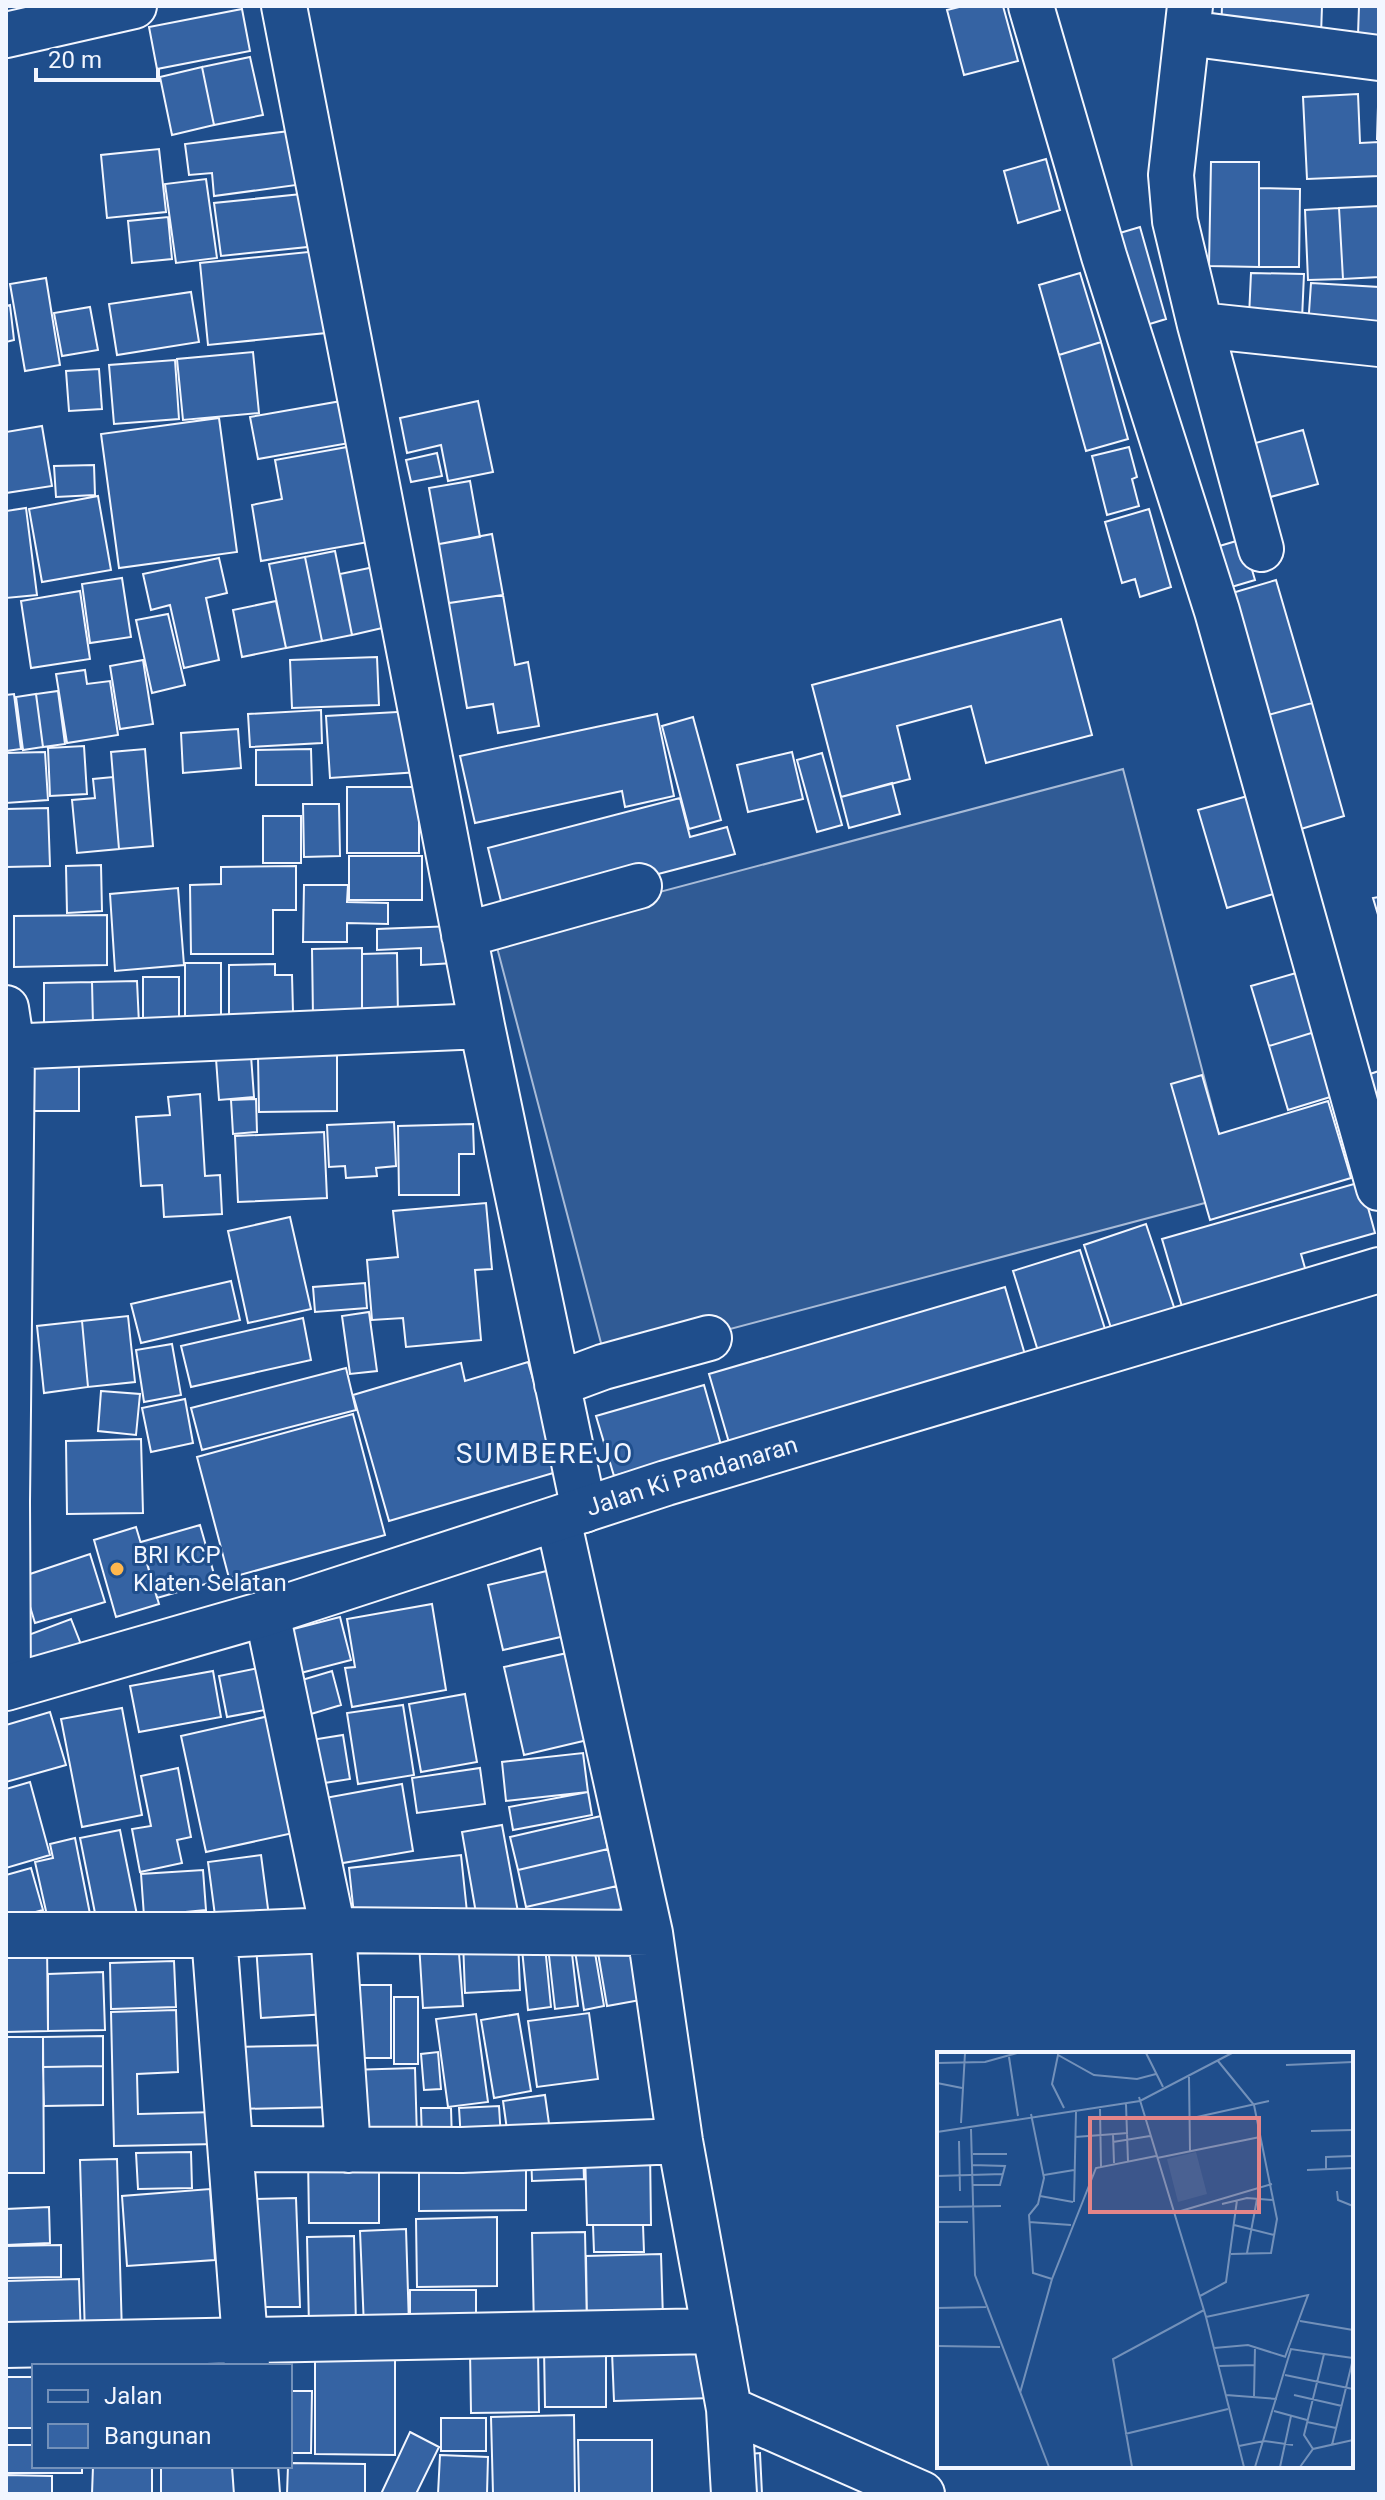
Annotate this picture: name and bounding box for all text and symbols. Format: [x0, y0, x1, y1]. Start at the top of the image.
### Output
scale bar [36, 32, 158, 82]
text: 20 m [48, 46, 102, 74]
street label: Jalan Ki Pandanaran [583, 1430, 801, 1522]
district label: SUMBEREJO [456, 1437, 634, 1470]
place label: BRI KCP Klaten Selatan [133, 1541, 287, 1597]
marker: BRI KCP Klaten Selatan [108, 1560, 126, 1578]
inset map [937, 2052, 1353, 2468]
legend [32, 2364, 292, 2468]
text: Jalan [104, 2382, 162, 2410]
text: Bangunan [104, 2422, 212, 2450]

